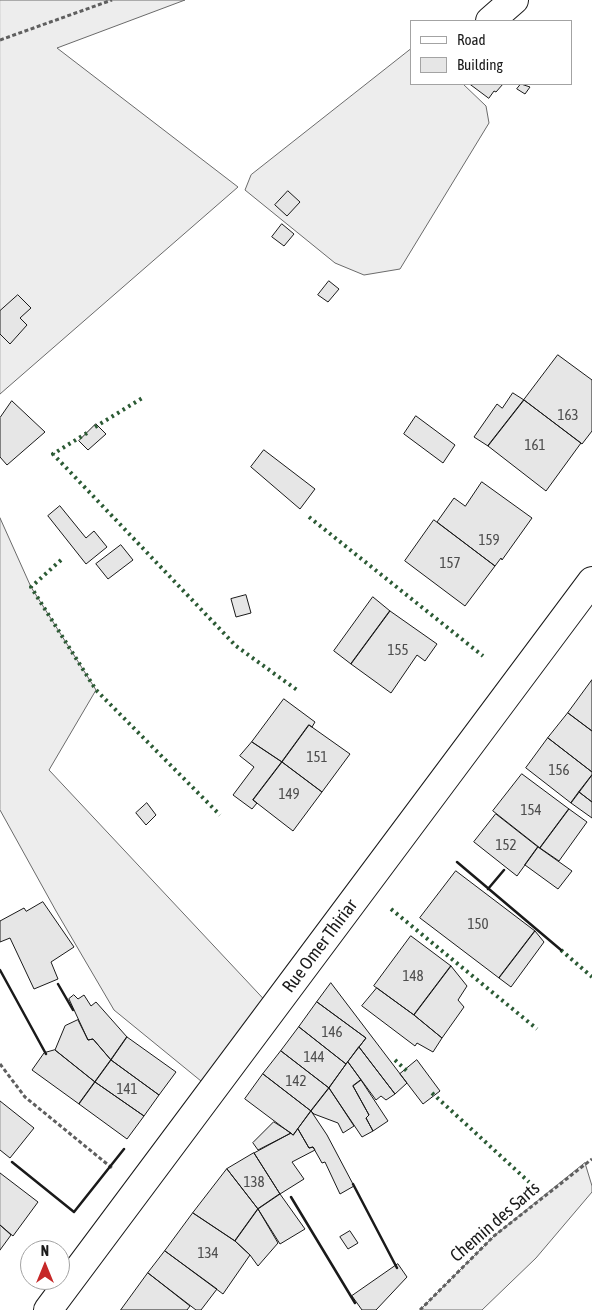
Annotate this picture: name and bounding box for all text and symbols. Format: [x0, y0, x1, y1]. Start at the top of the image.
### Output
legend [410, 20, 572, 85]
text: Road [457, 31, 486, 48]
text: Building [457, 56, 503, 73]
house number: 163 [557, 406, 579, 424]
house number: 161 [524, 436, 546, 454]
house number: 159 [478, 531, 500, 549]
house number: 157 [439, 554, 461, 572]
house number: 155 [387, 641, 409, 659]
house number: 151 [306, 748, 328, 766]
house number: 156 [548, 761, 570, 779]
house number: 149 [278, 785, 300, 803]
house number: 154 [520, 801, 542, 819]
house number: 152 [495, 836, 517, 854]
street label: Rue Omer Thiriar [278, 895, 362, 997]
house number: 150 [467, 915, 489, 933]
house number: 148 [402, 967, 424, 985]
house number: 146 [321, 1023, 343, 1041]
house number: 144 [303, 1048, 325, 1066]
house number: 142 [285, 1072, 307, 1090]
house number: 141 [116, 1080, 138, 1098]
house number: 138 [243, 1173, 265, 1191]
street label: Chemin des Sarts [446, 1177, 544, 1267]
north arrow [20, 1240, 70, 1290]
text: N [41, 1243, 49, 1259]
house number: 134 [197, 1244, 219, 1262]

